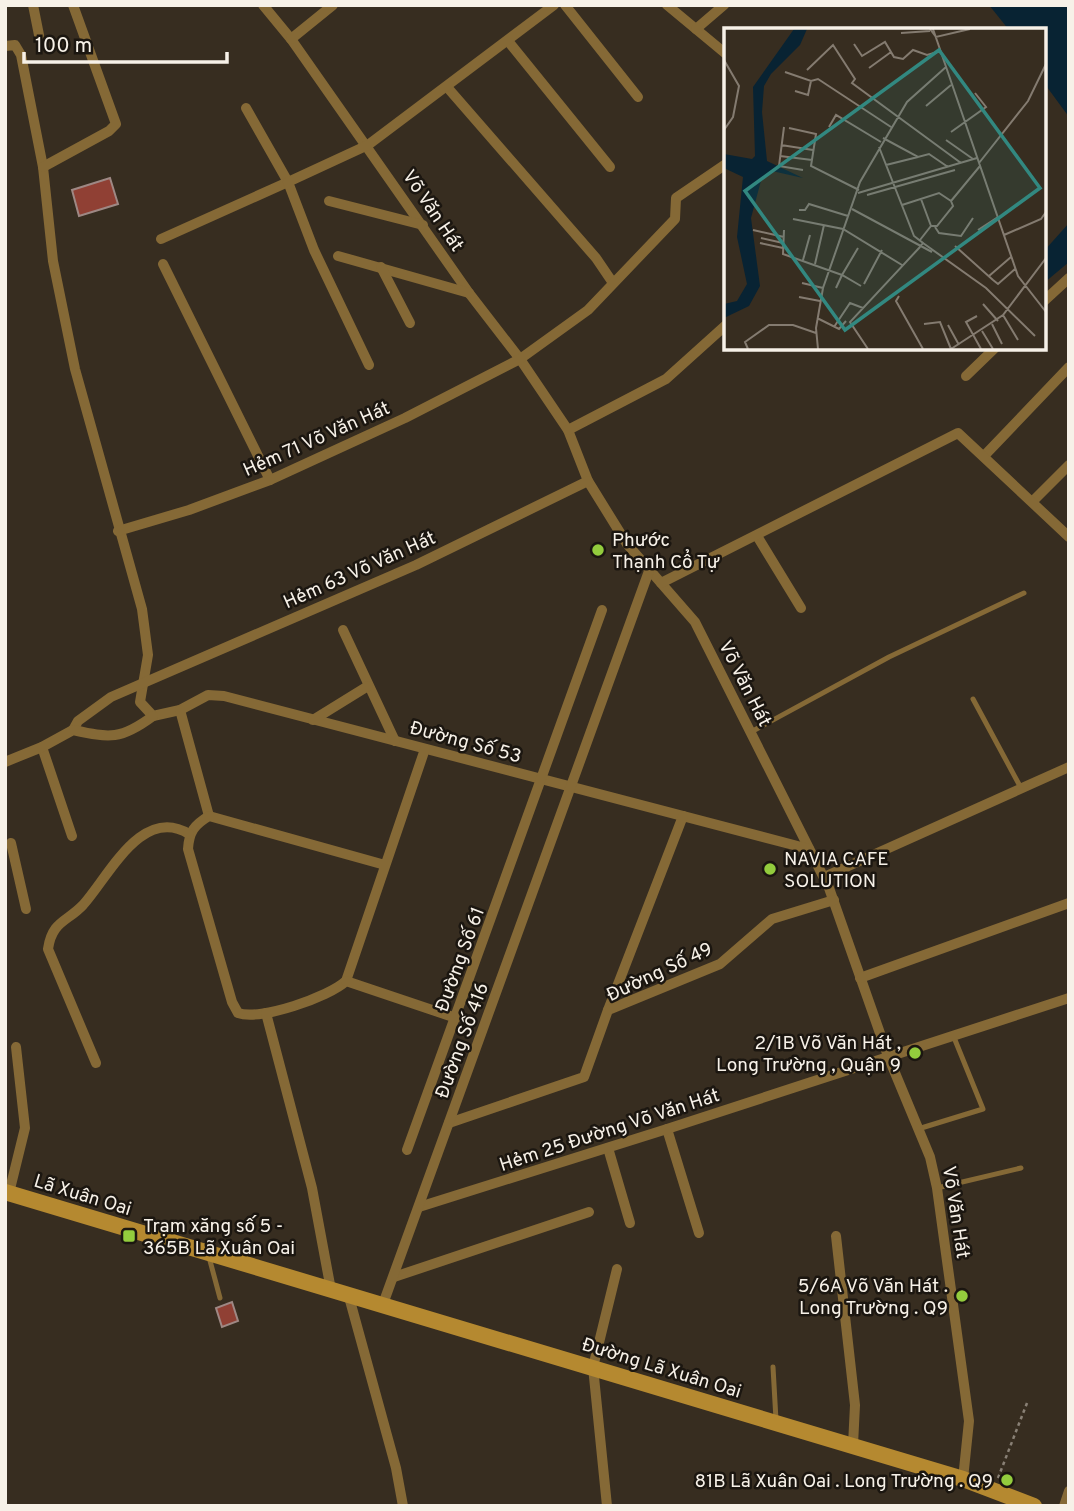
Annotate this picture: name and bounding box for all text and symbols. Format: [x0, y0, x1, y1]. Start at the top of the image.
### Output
scale bar [24, 21, 228, 65]
inset map [724, 28, 1046, 350]
text: 100 m [35, 33, 92, 60]
street label: Võ Văn Hát [396, 166, 468, 257]
street label: Hẻm 71 Võ Văn Hát [240, 397, 394, 483]
street label: Hẻm 63 Võ Văn Hát [280, 526, 440, 615]
place label: Phước Thạnh Cổ Tự [612, 529, 720, 575]
marker: Phước Thạnh Cổ Tự [590, 542, 606, 558]
street label: Võ Văn Hát [712, 637, 776, 731]
street label: Đường Số 53 [407, 717, 524, 769]
place label: NAVIA CAFE SOLUTION [784, 848, 889, 894]
marker: NAVIA CAFE SOLUTION [762, 861, 778, 877]
street label: Đường Số 61 [431, 904, 491, 1015]
street label: Đường Số 49 [603, 938, 717, 1008]
street label: Đường Số 416 [431, 979, 495, 1102]
place label: 2/1B Võ Văn Hát , Long Trường , Quận 9 [716, 1032, 901, 1078]
marker: 2/1B Võ Văn Hát , Long Trường , Quận 9 [907, 1045, 923, 1061]
street label: Hẻm 25 Đường Võ Văn Hát [497, 1084, 723, 1178]
street label: Võ Văn Hát [936, 1164, 974, 1260]
street label: Lã Xuân Oai [31, 1170, 134, 1222]
place label: Trạm xăng số 5 - 365B Lã Xuân Oai [143, 1215, 295, 1261]
marker: Trạm xăng số 5 - 365B Lã Xuân Oai [121, 1228, 137, 1244]
place label: 5/6A Võ Văn Hát . Long Trường . Q9 [798, 1275, 948, 1321]
marker: 5/6A Võ Văn Hát . Long Trường . Q9 [954, 1288, 970, 1304]
street label: Đường Lã Xuân Oai [579, 1333, 744, 1405]
place label: 81B Lã Xuân Oai . Long Trường . Q9 [695, 1470, 993, 1494]
marker: 81B Lã Xuân Oai . Long Trường . Q9 [999, 1472, 1015, 1488]

